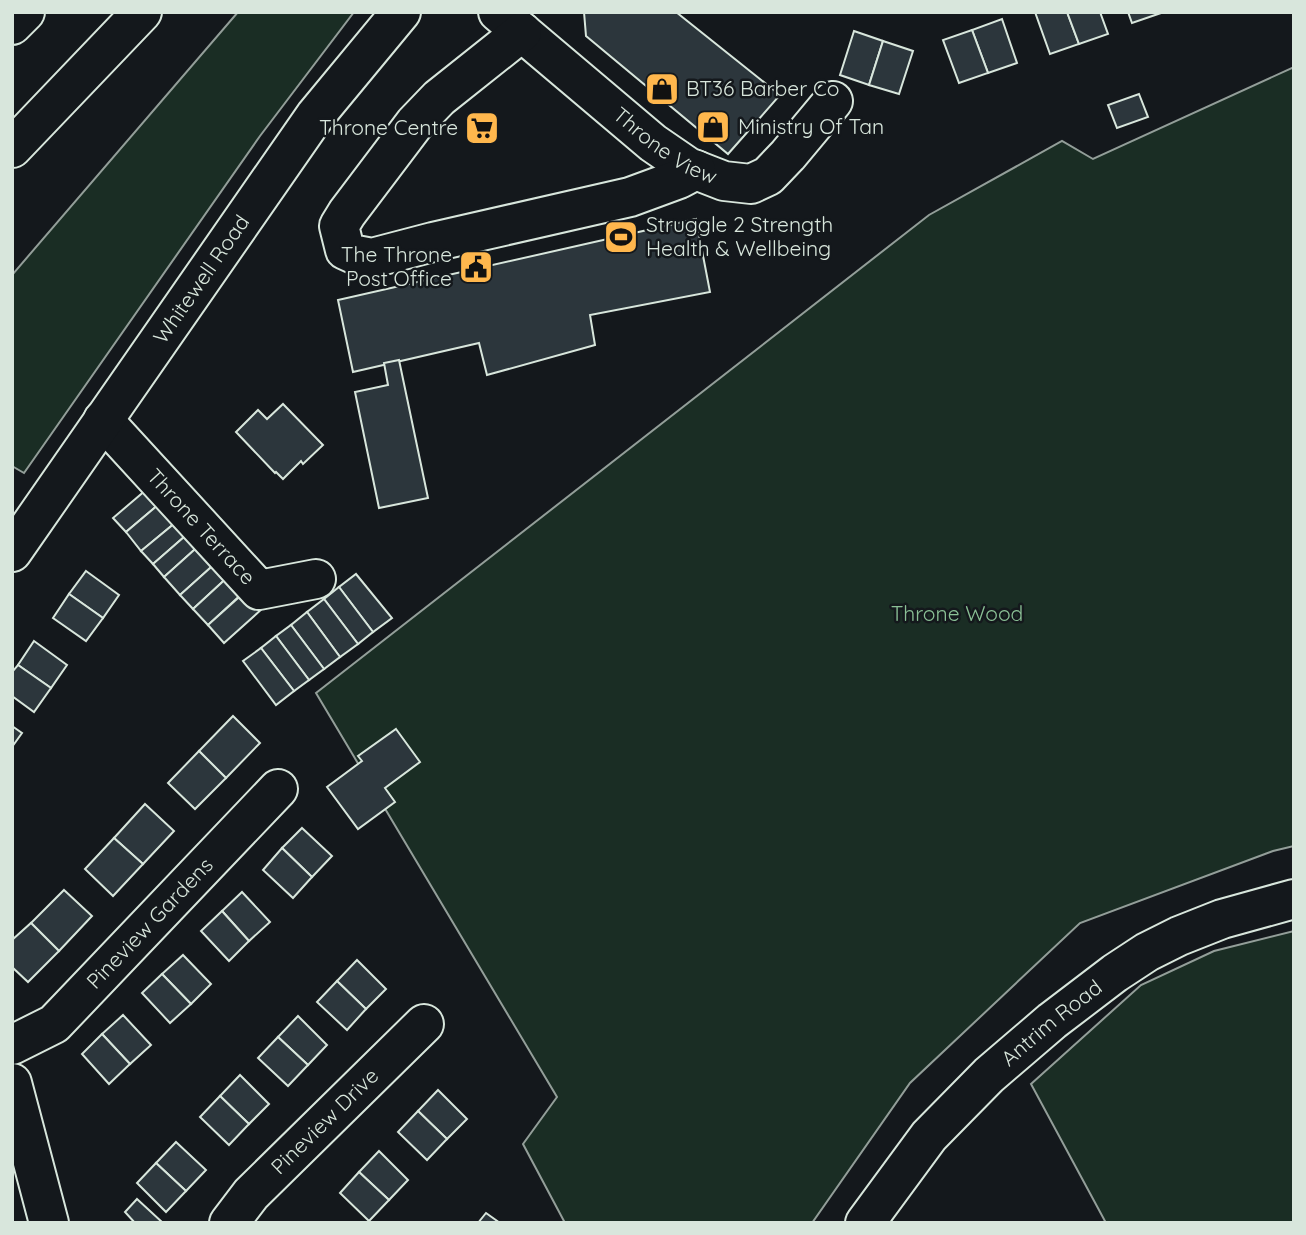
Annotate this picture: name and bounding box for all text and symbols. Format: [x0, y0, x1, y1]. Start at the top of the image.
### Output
shop icon: BT36 Barber Co [643, 70, 681, 108]
place label: BT36 Barber Co [686, 75, 839, 101]
street label: Throne View [608, 101, 721, 189]
shop icon: Ministry Of Tan [694, 108, 732, 146]
supermarket icon: Throne Centre [463, 109, 501, 147]
place label: Ministry Of Tan [738, 113, 884, 139]
place label: Throne Centre [319, 114, 458, 140]
street label: Whitewell Road [147, 209, 254, 348]
place label: Struggle 2 Strength Health & Wellbeing [646, 211, 833, 261]
sports icon: Struggle 2 Strength Health & Wellbeing [602, 218, 640, 256]
place label: The Throne Post Office [341, 241, 452, 291]
public building icon: The Throne Post Office [457, 248, 495, 286]
street label: Throne Terrace [142, 463, 261, 590]
park label: Throne Wood [891, 600, 1023, 626]
street label: Pineview Gardens [81, 852, 218, 994]
street label: Antrim Road [995, 974, 1107, 1071]
street label: Pineview Drive [265, 1062, 383, 1179]

